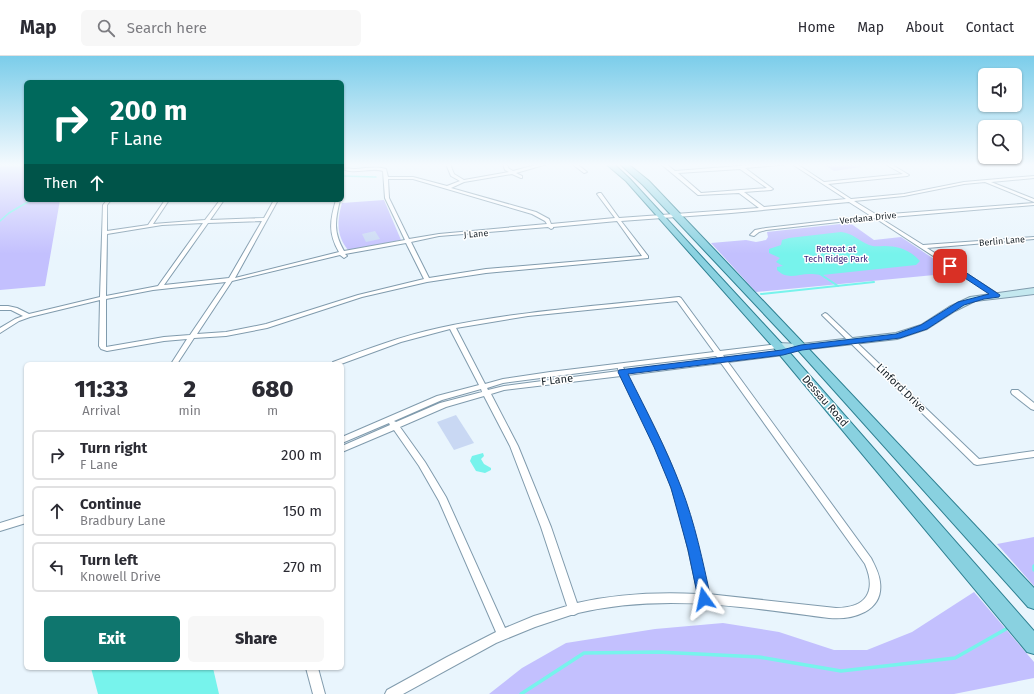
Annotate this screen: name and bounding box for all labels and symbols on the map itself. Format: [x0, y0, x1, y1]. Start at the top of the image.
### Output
street label: Verdana Drive [839, 210, 897, 226]
street label: J Lane [463, 228, 489, 240]
street label: Berlin Lane [979, 234, 1026, 248]
park label: Retreat at Tech Ridge Park [804, 244, 868, 264]
pin [933, 249, 967, 283]
street label: Linford Drive [873, 361, 929, 415]
street label: F Lane [540, 372, 574, 388]
street label: Dessau Road [799, 373, 851, 429]
position arrow [683, 578, 725, 620]

